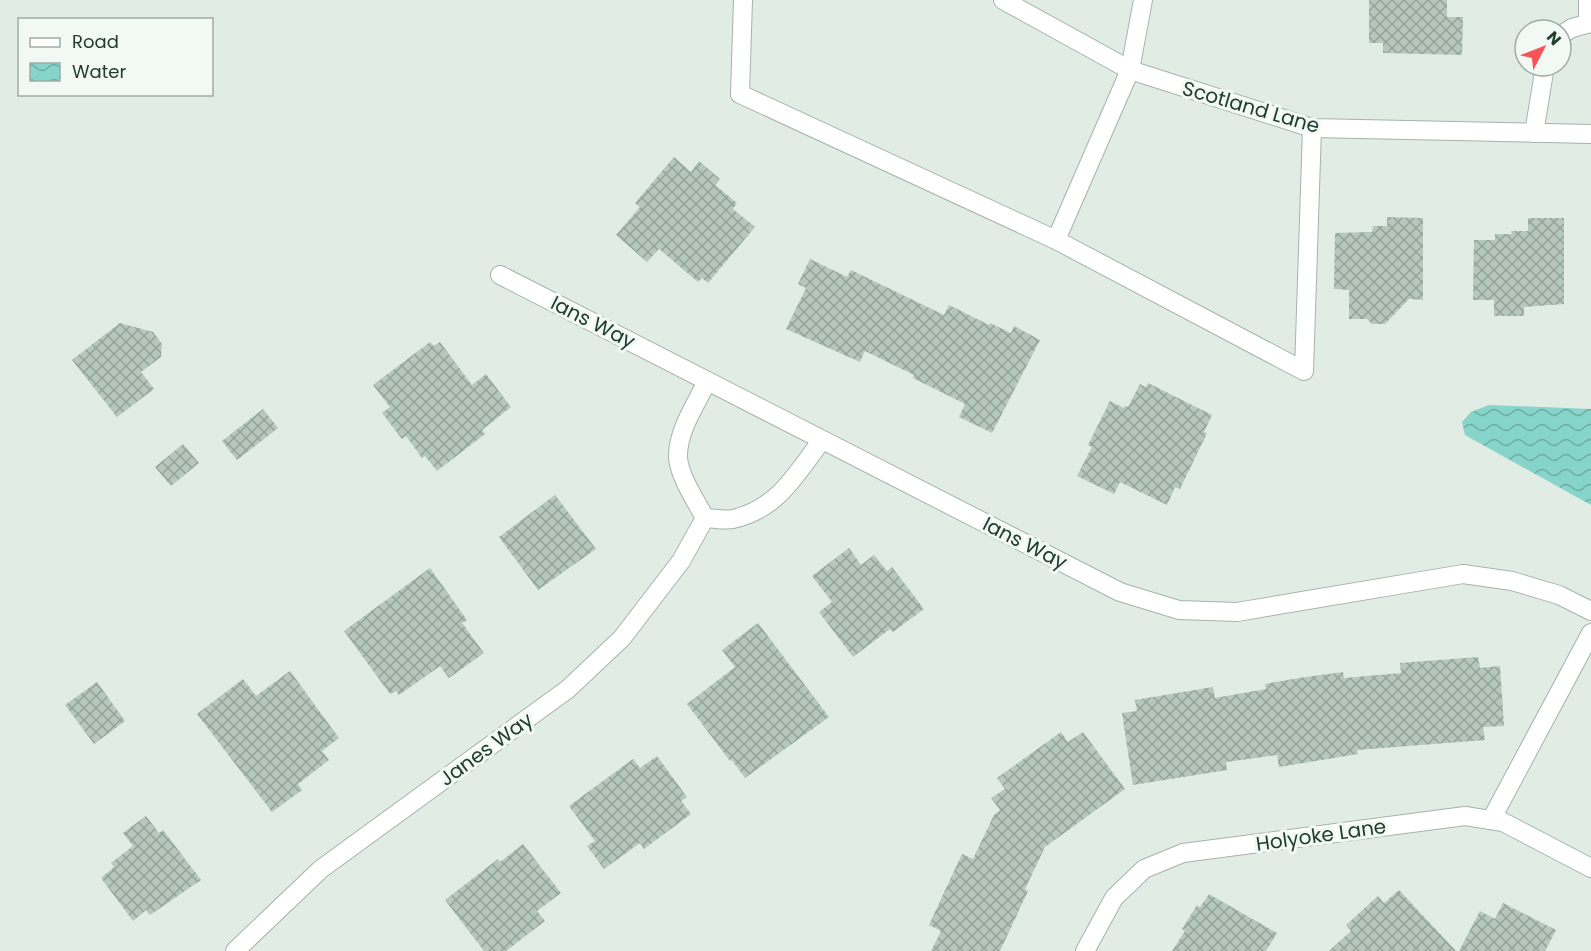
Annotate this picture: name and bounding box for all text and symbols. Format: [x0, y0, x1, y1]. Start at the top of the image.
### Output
legend [18, 18, 213, 96]
north arrow [1513, 18, 1573, 78]
text: N [1541, 26, 1566, 50]
text: Road [72, 29, 119, 54]
text: Water [72, 59, 126, 84]
street label: Scotland Lane [1179, 74, 1323, 140]
street label: Ians Way [546, 289, 640, 355]
street label: Ians Way [978, 510, 1072, 576]
street label: Janes Way [434, 706, 538, 792]
street label: Holyoke Lane [1254, 812, 1388, 858]

